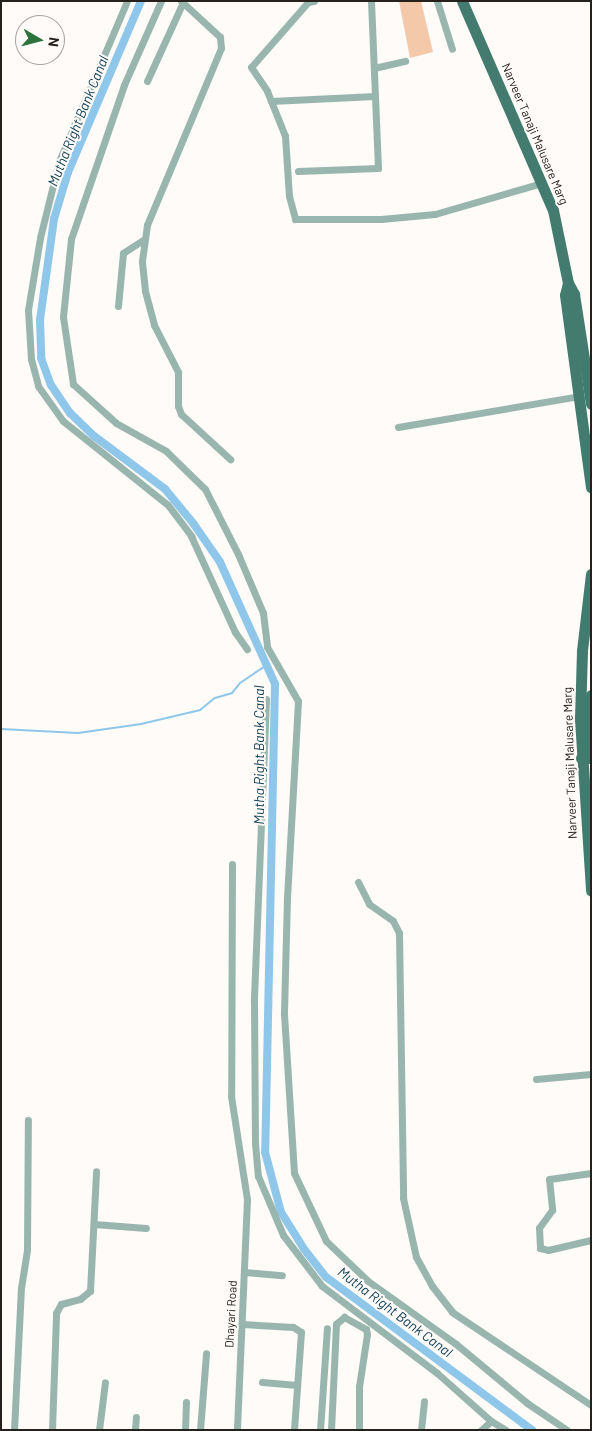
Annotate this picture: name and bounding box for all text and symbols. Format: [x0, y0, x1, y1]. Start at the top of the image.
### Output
north arrow [15, 15, 65, 65]
text: N [45, 36, 63, 48]
water label: Mutha Right Bank Canal [44, 53, 112, 189]
street label: Narveer Tanaji Malusare Marg [499, 61, 571, 207]
water label: Mutha Right Bank Canal [251, 685, 267, 825]
street label: Narveer Tanaji Malusare Marg [560, 687, 580, 839]
water label: Mutha Right Bank Canal [334, 1263, 456, 1361]
street label: Dhayari Road [222, 1280, 240, 1348]

